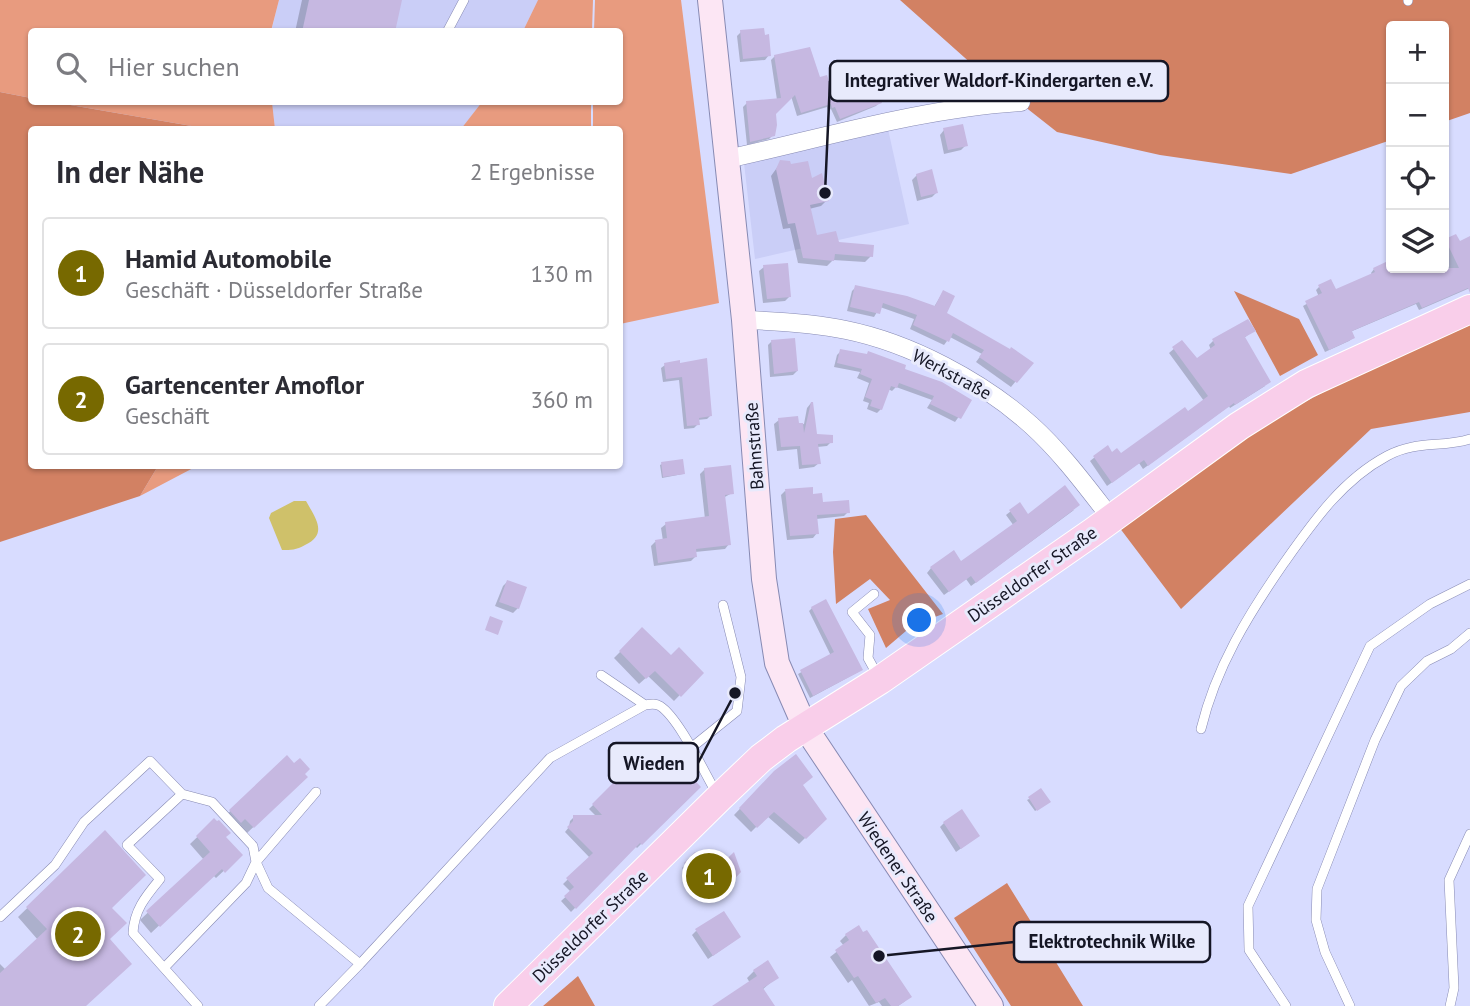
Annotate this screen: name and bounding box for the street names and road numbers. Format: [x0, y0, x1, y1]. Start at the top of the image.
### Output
street label: Werkstraße [908, 344, 996, 404]
street label: Bahnstraße [739, 401, 769, 491]
street label: Düsseldorfer Straße [963, 521, 1101, 627]
street label: Wiedener Straße [853, 807, 943, 927]
street label: Düsseldorfer Straße [527, 865, 653, 987]

